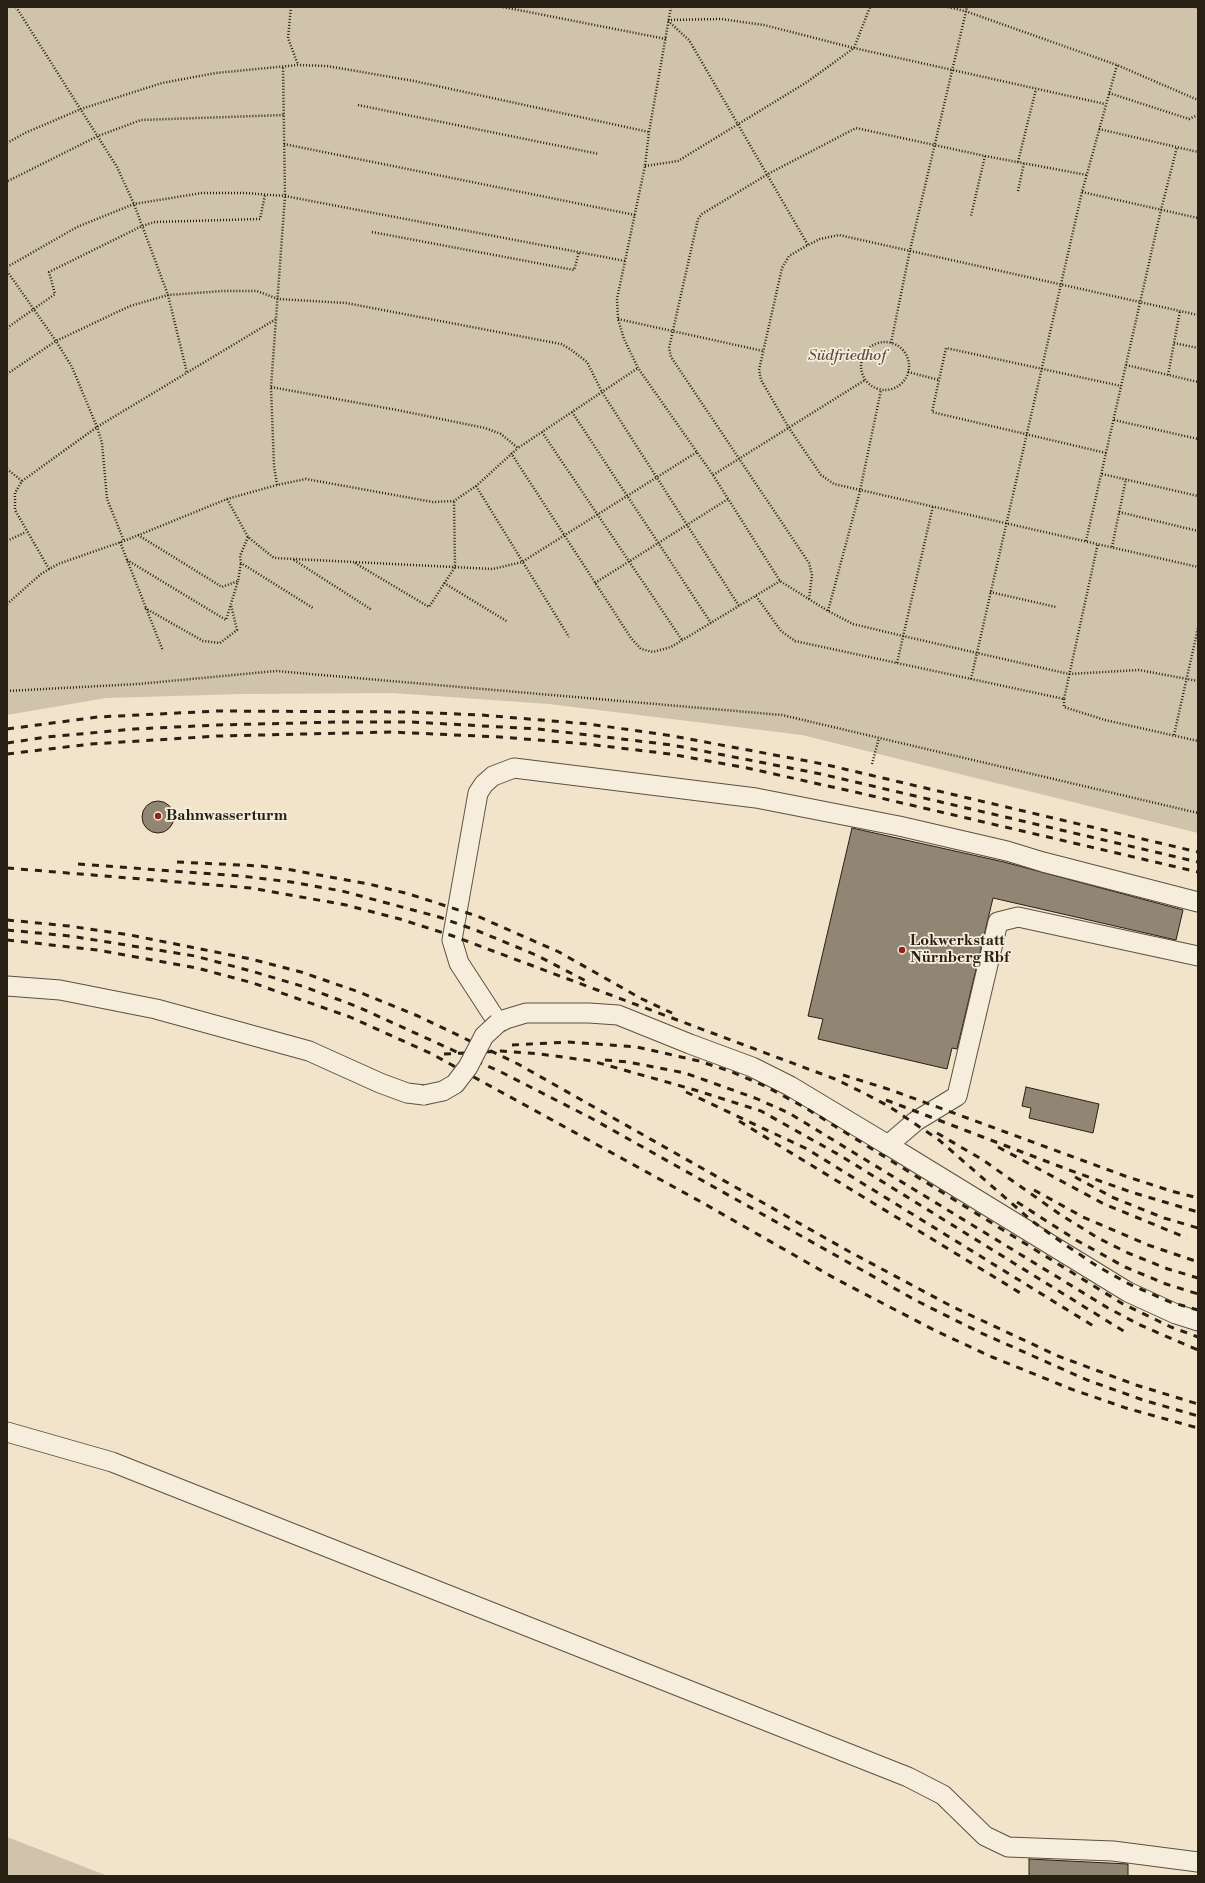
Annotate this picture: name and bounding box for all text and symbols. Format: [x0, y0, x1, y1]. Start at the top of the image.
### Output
park label: Südfriedhof [808, 347, 886, 365]
place label: Bahnwasserturm [166, 807, 287, 825]
marker: Bahnwasserturm [153, 811, 163, 821]
place label: Lokwerkstatt Nürnberg Rbf [910, 932, 1009, 967]
marker: Lokwerkstatt Nürnberg Rbf [897, 945, 907, 955]

